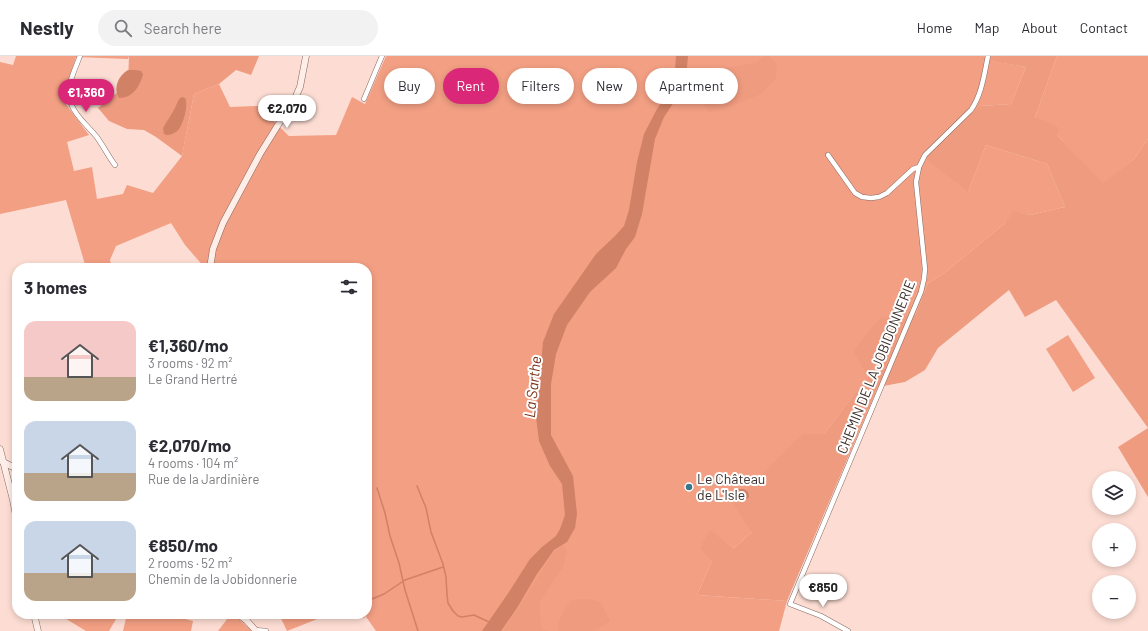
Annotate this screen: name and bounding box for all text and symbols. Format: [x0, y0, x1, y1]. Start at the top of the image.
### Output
search box [98, 10, 378, 46]
text: Nestly [20, 16, 74, 39]
icon: search [112, 17, 134, 39]
text: Search here [144, 19, 222, 37]
text: Home [917, 19, 953, 36]
text: Map [975, 19, 999, 36]
text: About [1021, 19, 1058, 36]
text: Contact [1080, 19, 1128, 36]
chip: Buy [384, 68, 435, 104]
chip: Rent [443, 68, 499, 104]
chip: Filters [507, 68, 574, 104]
chip: New [582, 68, 637, 104]
chip: Apartment [645, 68, 738, 104]
pin: €1,360 [53, 79, 119, 113]
text: €1,360 [67, 84, 105, 100]
pin: €2,070 [254, 95, 320, 129]
text: €2,070 [267, 100, 307, 116]
icon: filters [338, 276, 360, 298]
text: 3 homes [24, 277, 87, 297]
street label: CHEMIN DE LA JOBIDONNERIE [833, 278, 918, 456]
text: €1,360/mo [148, 335, 228, 355]
icon: home [56, 337, 104, 385]
text: 3 rooms · 92 m² [148, 355, 232, 371]
water label: La Sarthe [520, 355, 544, 419]
text: Le Grand Hertré [148, 371, 238, 387]
text: €2,070/mo [148, 435, 231, 455]
icon: home [56, 437, 104, 485]
text: 4 rooms · 104 m² [148, 455, 238, 471]
place label: Le Château de L'Isle [697, 470, 765, 503]
text: Rue de la Jardinière [148, 471, 259, 487]
map controls [1092, 471, 1136, 619]
button: layers [1092, 471, 1136, 515]
marker: Le Château de L'Isle [684, 482, 694, 492]
button: + [1092, 523, 1136, 567]
text: €850/mo [148, 535, 218, 555]
icon: home [56, 537, 104, 585]
text: 2 rooms · 52 m² [148, 555, 233, 571]
text: Chemin de la Jobidonnerie [148, 571, 297, 587]
pin: €850 [799, 574, 847, 608]
button: − [1092, 575, 1136, 619]
text: €850 [808, 579, 838, 595]

